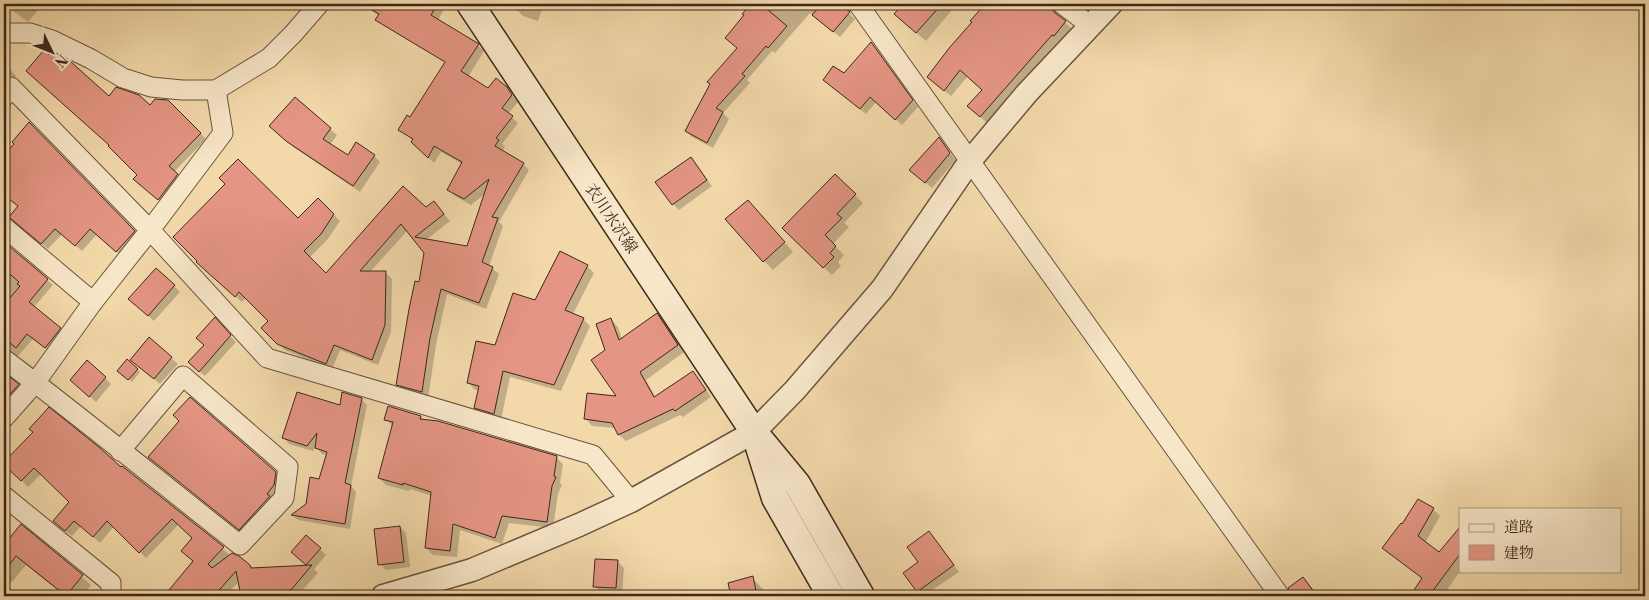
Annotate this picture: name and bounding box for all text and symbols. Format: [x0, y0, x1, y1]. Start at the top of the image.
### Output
north arrow [28, 28, 78, 78]
text: N [50, 50, 71, 70]
street label: 衣川水沢線 [581, 180, 642, 257]
legend [1459, 508, 1622, 572]
text: 道路 [1504, 518, 1534, 537]
text: 建物 [1504, 544, 1534, 563]

